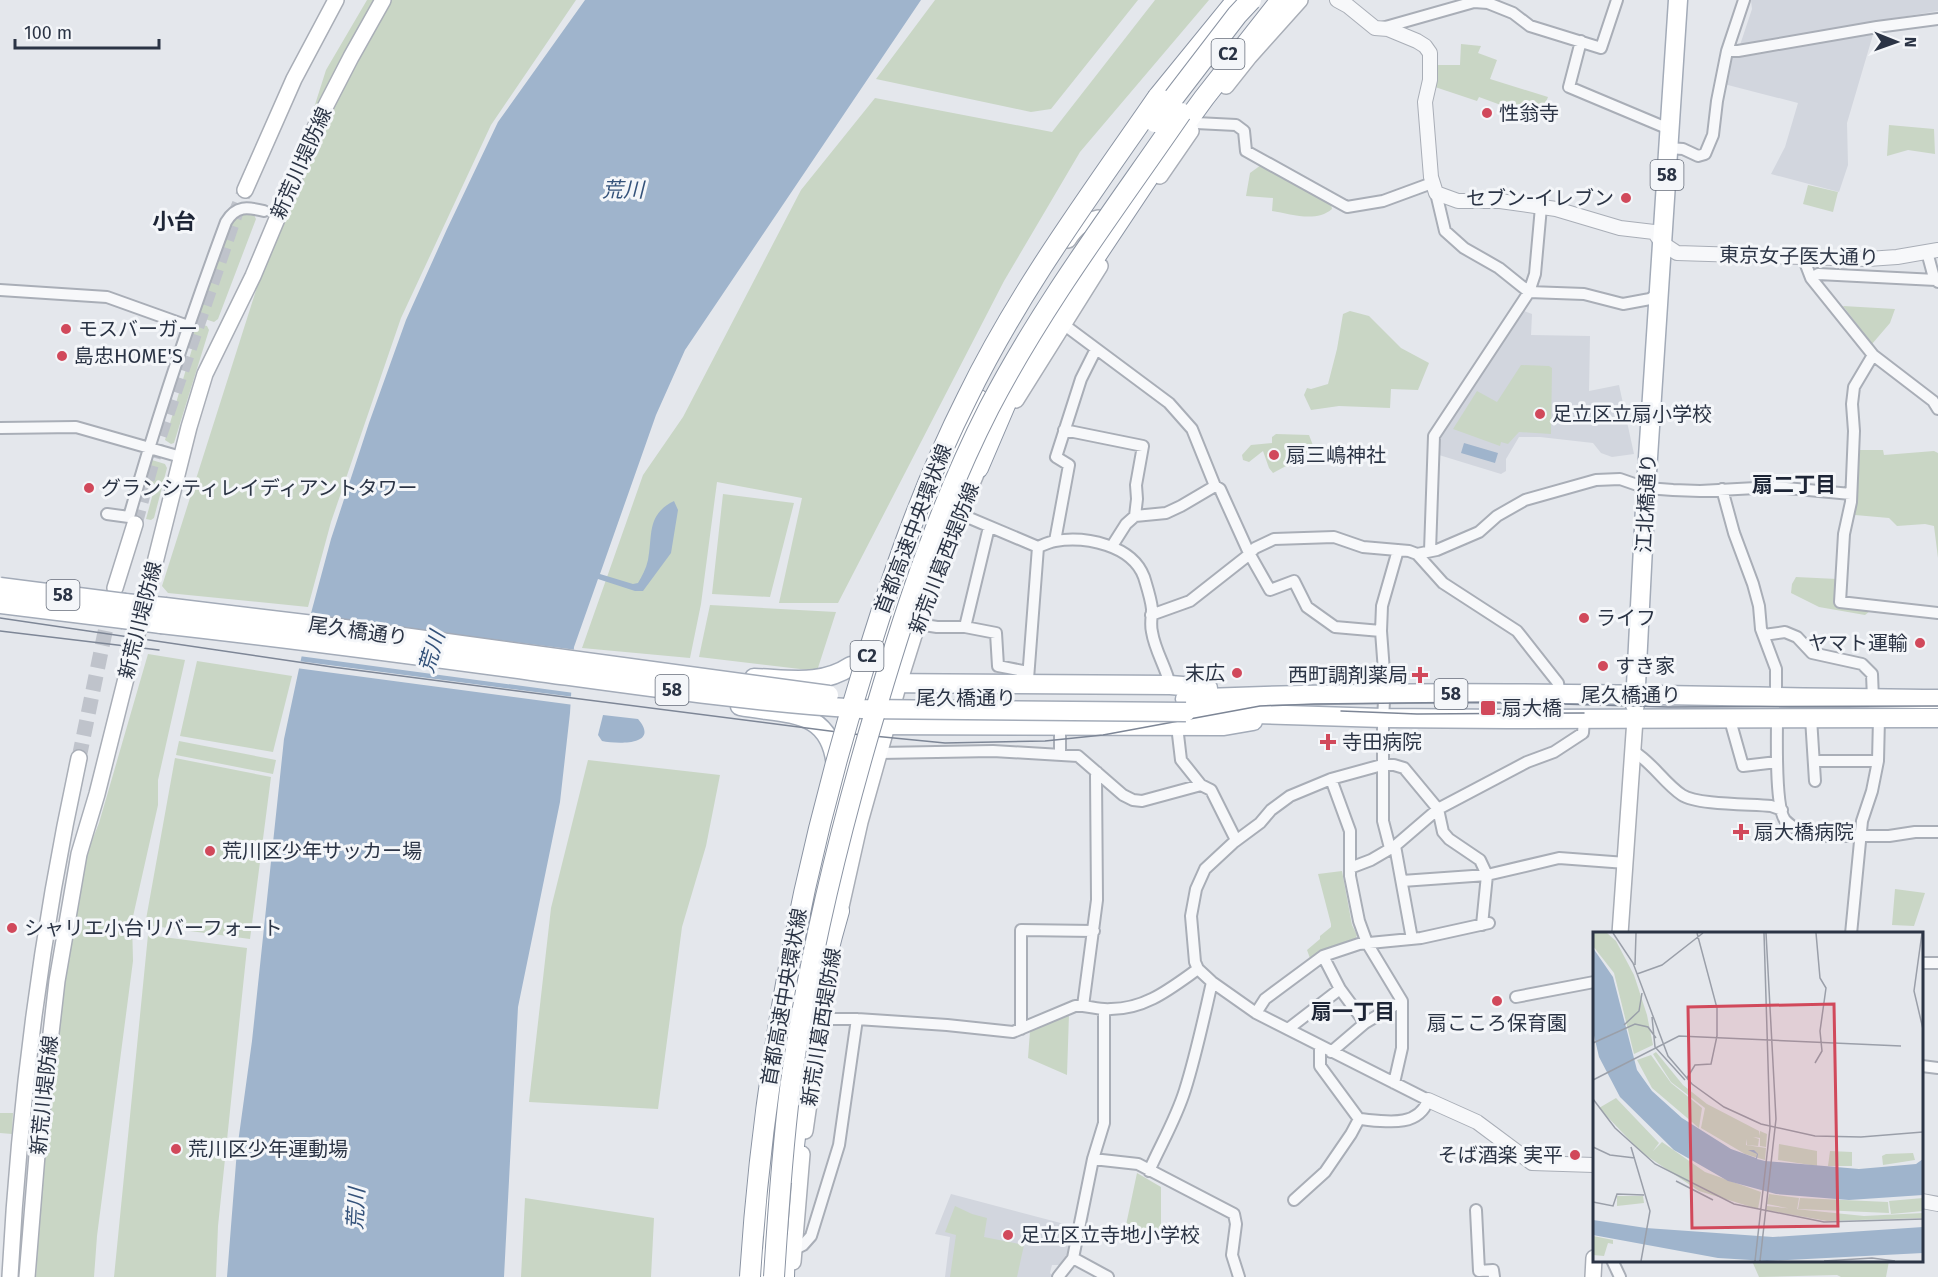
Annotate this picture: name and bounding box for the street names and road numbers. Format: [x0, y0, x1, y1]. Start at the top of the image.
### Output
road number: C2 [1212, 39, 1244, 69]
street label: 新荒川堤防線 [266, 103, 336, 223]
road number: 58 [1650, 160, 1684, 190]
street label: 東京女子医大通り [1719, 243, 1879, 269]
street label: 首都高速中央環状線 [870, 441, 956, 617]
street label: 江北橋通り [1631, 452, 1661, 554]
street label: 新荒川葛西堤防線 [904, 479, 984, 637]
street label: 新荒川堤防線 [114, 559, 166, 681]
road number: 58 [46, 580, 80, 610]
street label: 尾久橋通り [307, 612, 409, 650]
road number: C2 [850, 641, 884, 671]
road number: 58 [656, 675, 688, 705]
road number: 58 [1434, 679, 1468, 709]
street label: 尾久橋通り [1581, 683, 1681, 707]
street label: 尾久橋通り [916, 686, 1016, 710]
street label: 首都高速中央環状線 [757, 906, 811, 1088]
street label: 新荒川葛西堤防線 [797, 946, 845, 1108]
street label: 新荒川堤防線 [26, 1034, 62, 1156]

